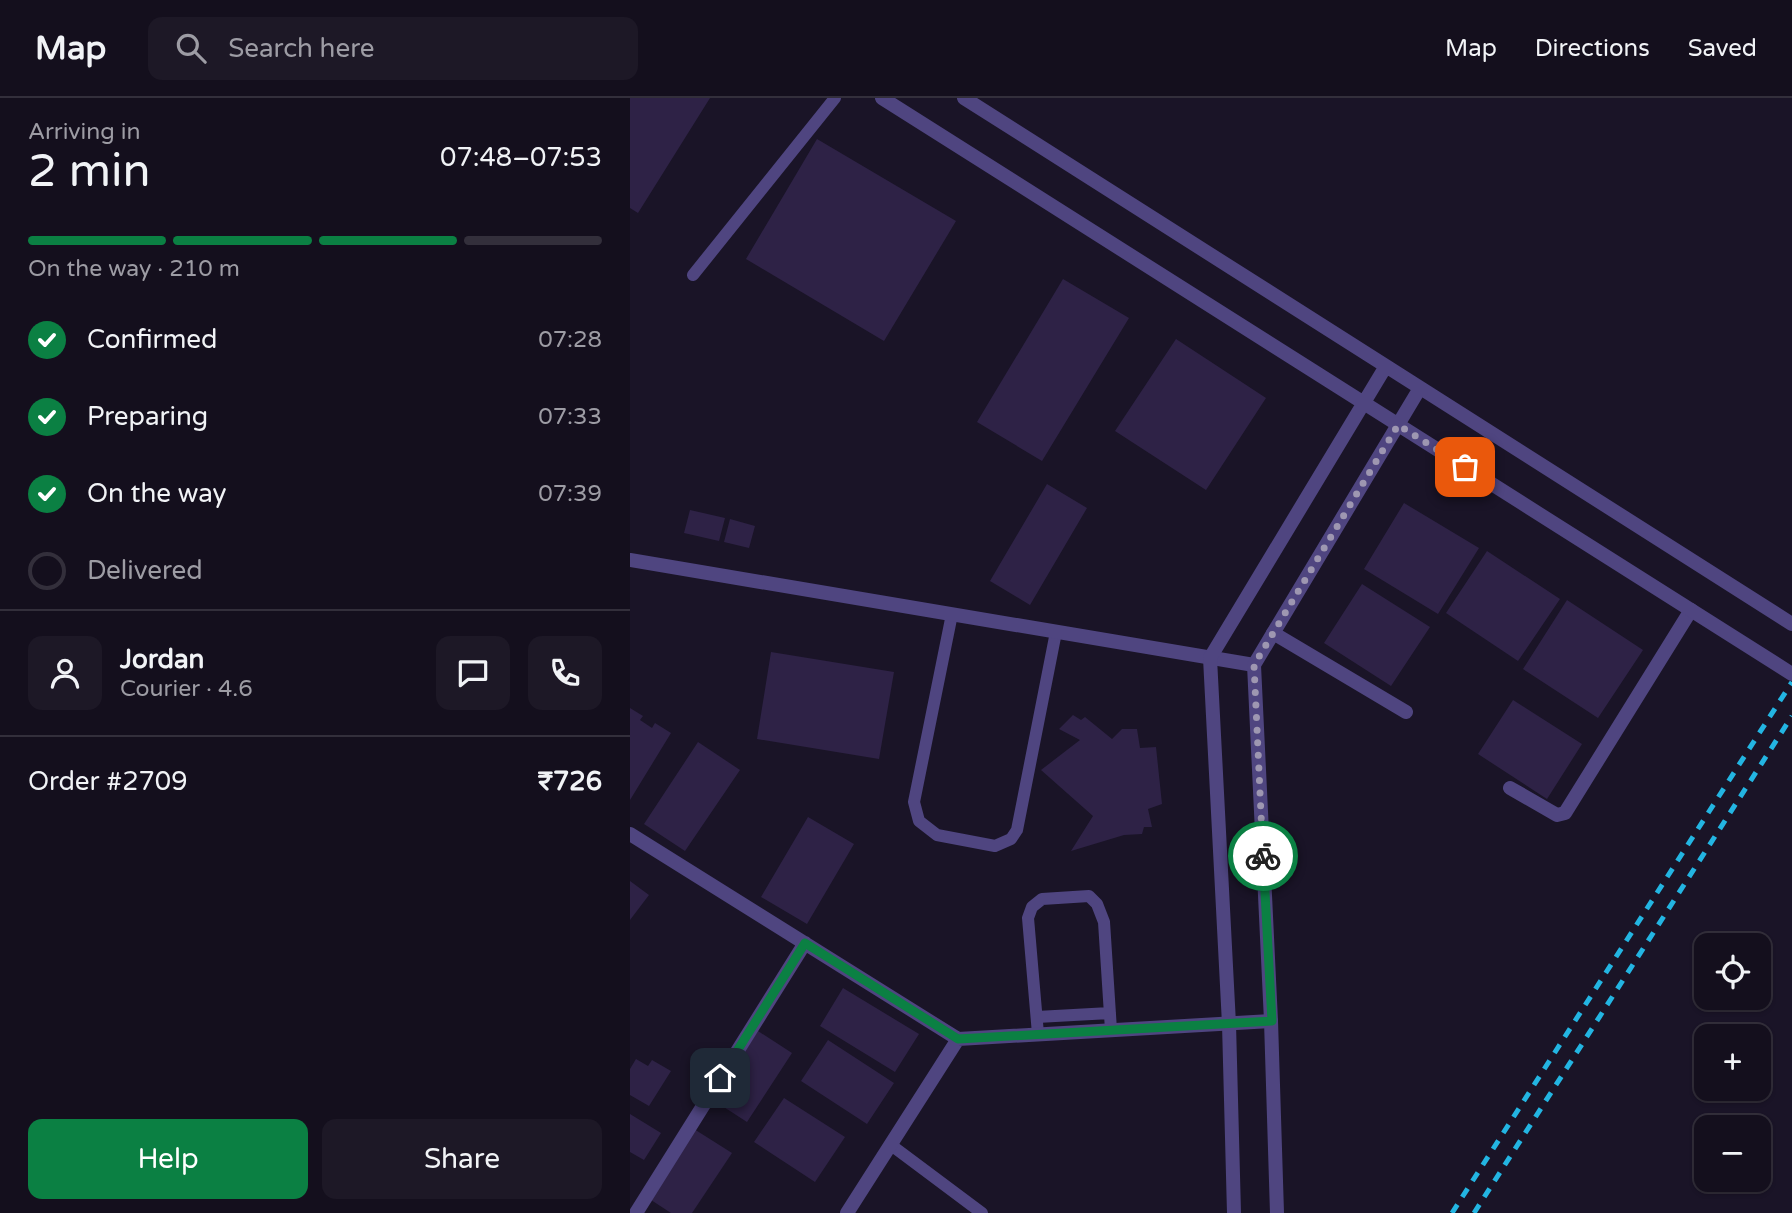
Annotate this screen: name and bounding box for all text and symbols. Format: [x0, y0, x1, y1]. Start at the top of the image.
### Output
search box [148, 17, 638, 80]
text: Map [35, 29, 106, 68]
icon: search [172, 29, 210, 67]
text: Search here [228, 33, 374, 64]
text: Map [1445, 34, 1497, 63]
text: Directions [1535, 34, 1650, 63]
text: Saved [1688, 34, 1757, 63]
text: Arriving in [28, 118, 141, 146]
text: 07:48–07:53 [440, 142, 602, 173]
text: 2 min [28, 144, 151, 199]
text: On the way · 210 m [28, 255, 240, 283]
icon: check [28, 321, 66, 359]
text: Confirmed [87, 324, 217, 355]
text: 07:28 [538, 326, 602, 354]
icon: check [28, 398, 66, 436]
text: Preparing [87, 401, 208, 432]
text: 07:33 [538, 403, 602, 431]
pin [1435, 437, 1495, 497]
icon: bag [1446, 448, 1484, 486]
icon: check [28, 475, 66, 513]
text: On the way [87, 478, 227, 509]
text: 07:39 [538, 480, 602, 508]
text: Delivered [87, 555, 203, 586]
button: person [28, 636, 102, 710]
button: chat [436, 636, 510, 710]
button: phone [528, 636, 602, 710]
text: Jordan [120, 644, 204, 675]
text: Courier · 4.6 [120, 675, 253, 703]
text: Order #2709 [28, 766, 188, 797]
text: ₹726 [538, 766, 602, 797]
courier [1228, 821, 1298, 891]
icon: bike [1244, 837, 1282, 875]
map controls [1694, 933, 1771, 1192]
button: locate [1694, 933, 1771, 1010]
button: + [1694, 1024, 1771, 1101]
pin [690, 1048, 750, 1108]
icon: home [701, 1059, 739, 1097]
button: − [1694, 1115, 1771, 1192]
button: Help [28, 1119, 308, 1199]
button: Share [322, 1119, 602, 1199]

